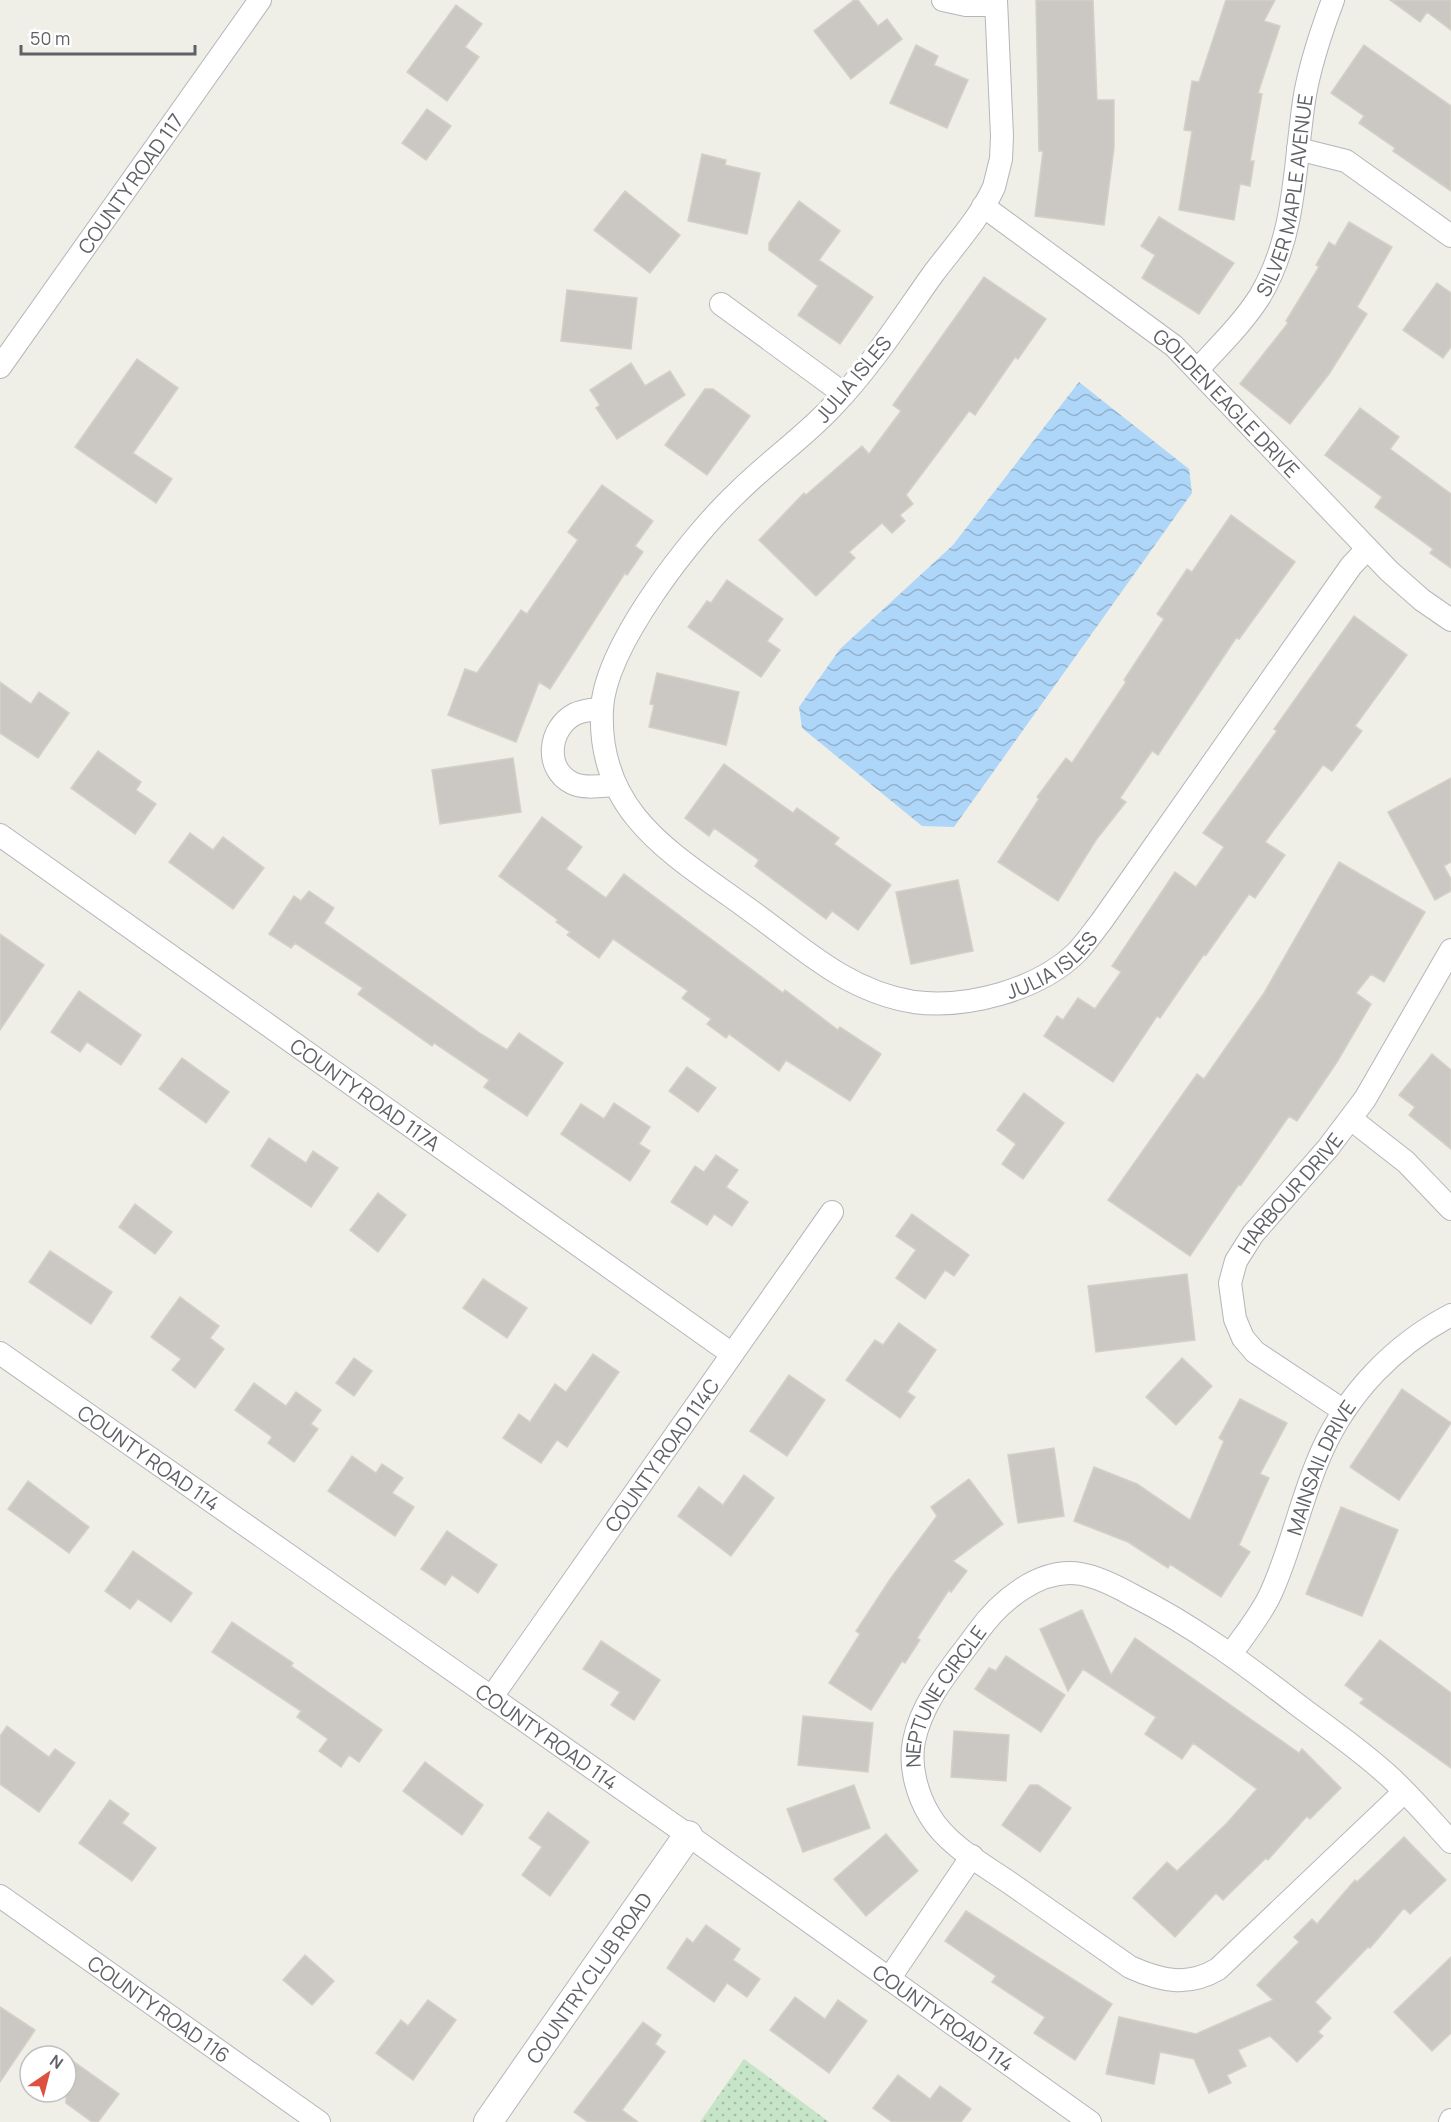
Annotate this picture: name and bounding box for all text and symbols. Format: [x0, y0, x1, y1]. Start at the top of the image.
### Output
scale bar [21, 18, 195, 56]
text: 50 m [30, 26, 70, 50]
street label: SILVER MAPLE AVENUE [1249, 92, 1318, 301]
street label: COUNTY ROAD 117 [71, 108, 189, 259]
street label: GOLDEN EAGLE DRIVE [1148, 322, 1306, 483]
street label: JULIA ISLES [809, 330, 897, 428]
street label: JULIA ISLES [1003, 925, 1103, 1005]
street label: COUNTY ROAD 117A [285, 1032, 446, 1157]
street label: HARBOUR DRIVE [1231, 1127, 1349, 1258]
street label: COUNTY ROAD 114C [598, 1373, 725, 1537]
street label: MAINSAIL DRIVE [1280, 1394, 1361, 1538]
street label: COUNTY ROAD 114 [73, 1398, 225, 1517]
street label: NEPTUNE CIRCLE [899, 1620, 992, 1768]
street label: COUNTY ROAD 114 [471, 1677, 623, 1795]
street label: COUNTRY CLUB ROAD [520, 1887, 658, 2069]
street label: COUNTY ROAD 116 [83, 1949, 236, 2068]
street label: COUNTY ROAD 114 [867, 1958, 1020, 2077]
north arrow [18, 2044, 78, 2104]
text: N [46, 2049, 68, 2074]

